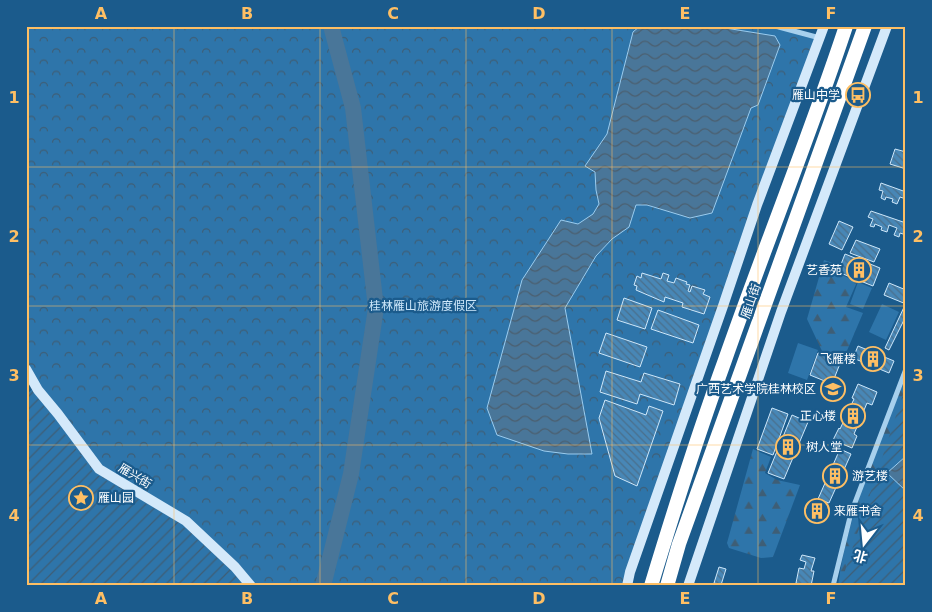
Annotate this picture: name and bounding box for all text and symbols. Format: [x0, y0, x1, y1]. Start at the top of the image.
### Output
text: A [95, 4, 108, 23]
text: B [241, 4, 253, 23]
text: C [387, 4, 399, 23]
text: D [532, 4, 546, 23]
text: E [680, 4, 690, 23]
text: F [826, 4, 836, 23]
bus stop icon: 雁山中学 [845, 82, 871, 108]
text: 1 [8, 88, 20, 107]
place label: 雁山中学 [792, 88, 840, 102]
text: 1 [912, 88, 924, 107]
text: 2 [8, 227, 20, 246]
text: 2 [912, 227, 924, 246]
building icon: 艺香苑 [846, 257, 872, 283]
place label: 艺香苑 [806, 263, 842, 277]
street label: 雁山街 [739, 282, 763, 320]
park label: 桂林雁山旅游度假区 [369, 299, 477, 313]
building icon: 飞雁楼 [860, 346, 886, 372]
place label: 飞雁楼 [820, 352, 856, 366]
text: 3 [8, 366, 20, 385]
text: 3 [912, 366, 924, 385]
school or university icon: 广西艺术学院桂林校区 [820, 376, 846, 402]
place label: 广西艺术学院桂林校区 [696, 382, 816, 396]
building icon: 正心楼 [840, 403, 866, 429]
place label: 正心楼 [800, 409, 836, 423]
building icon: 树人堂 [775, 434, 801, 460]
place label: 树人堂 [806, 440, 842, 454]
street label: 雁兴街 [116, 461, 154, 491]
building icon: 游艺楼 [822, 463, 848, 489]
place label: 游艺楼 [852, 469, 888, 483]
place icon: 雁山园 [68, 485, 94, 511]
place label: 雁山园 [98, 491, 134, 505]
building icon: 来雁书舍 [804, 498, 830, 524]
place label: 来雁书舍 [834, 504, 882, 518]
text: 4 [8, 506, 20, 525]
text: 4 [912, 506, 924, 525]
north arrow [840, 520, 890, 570]
text: 北 [851, 547, 869, 566]
text: A [95, 589, 108, 608]
text: B [241, 589, 253, 608]
text: C [387, 589, 399, 608]
text: D [532, 589, 546, 608]
text: E [680, 589, 690, 608]
text: F [826, 589, 836, 608]

